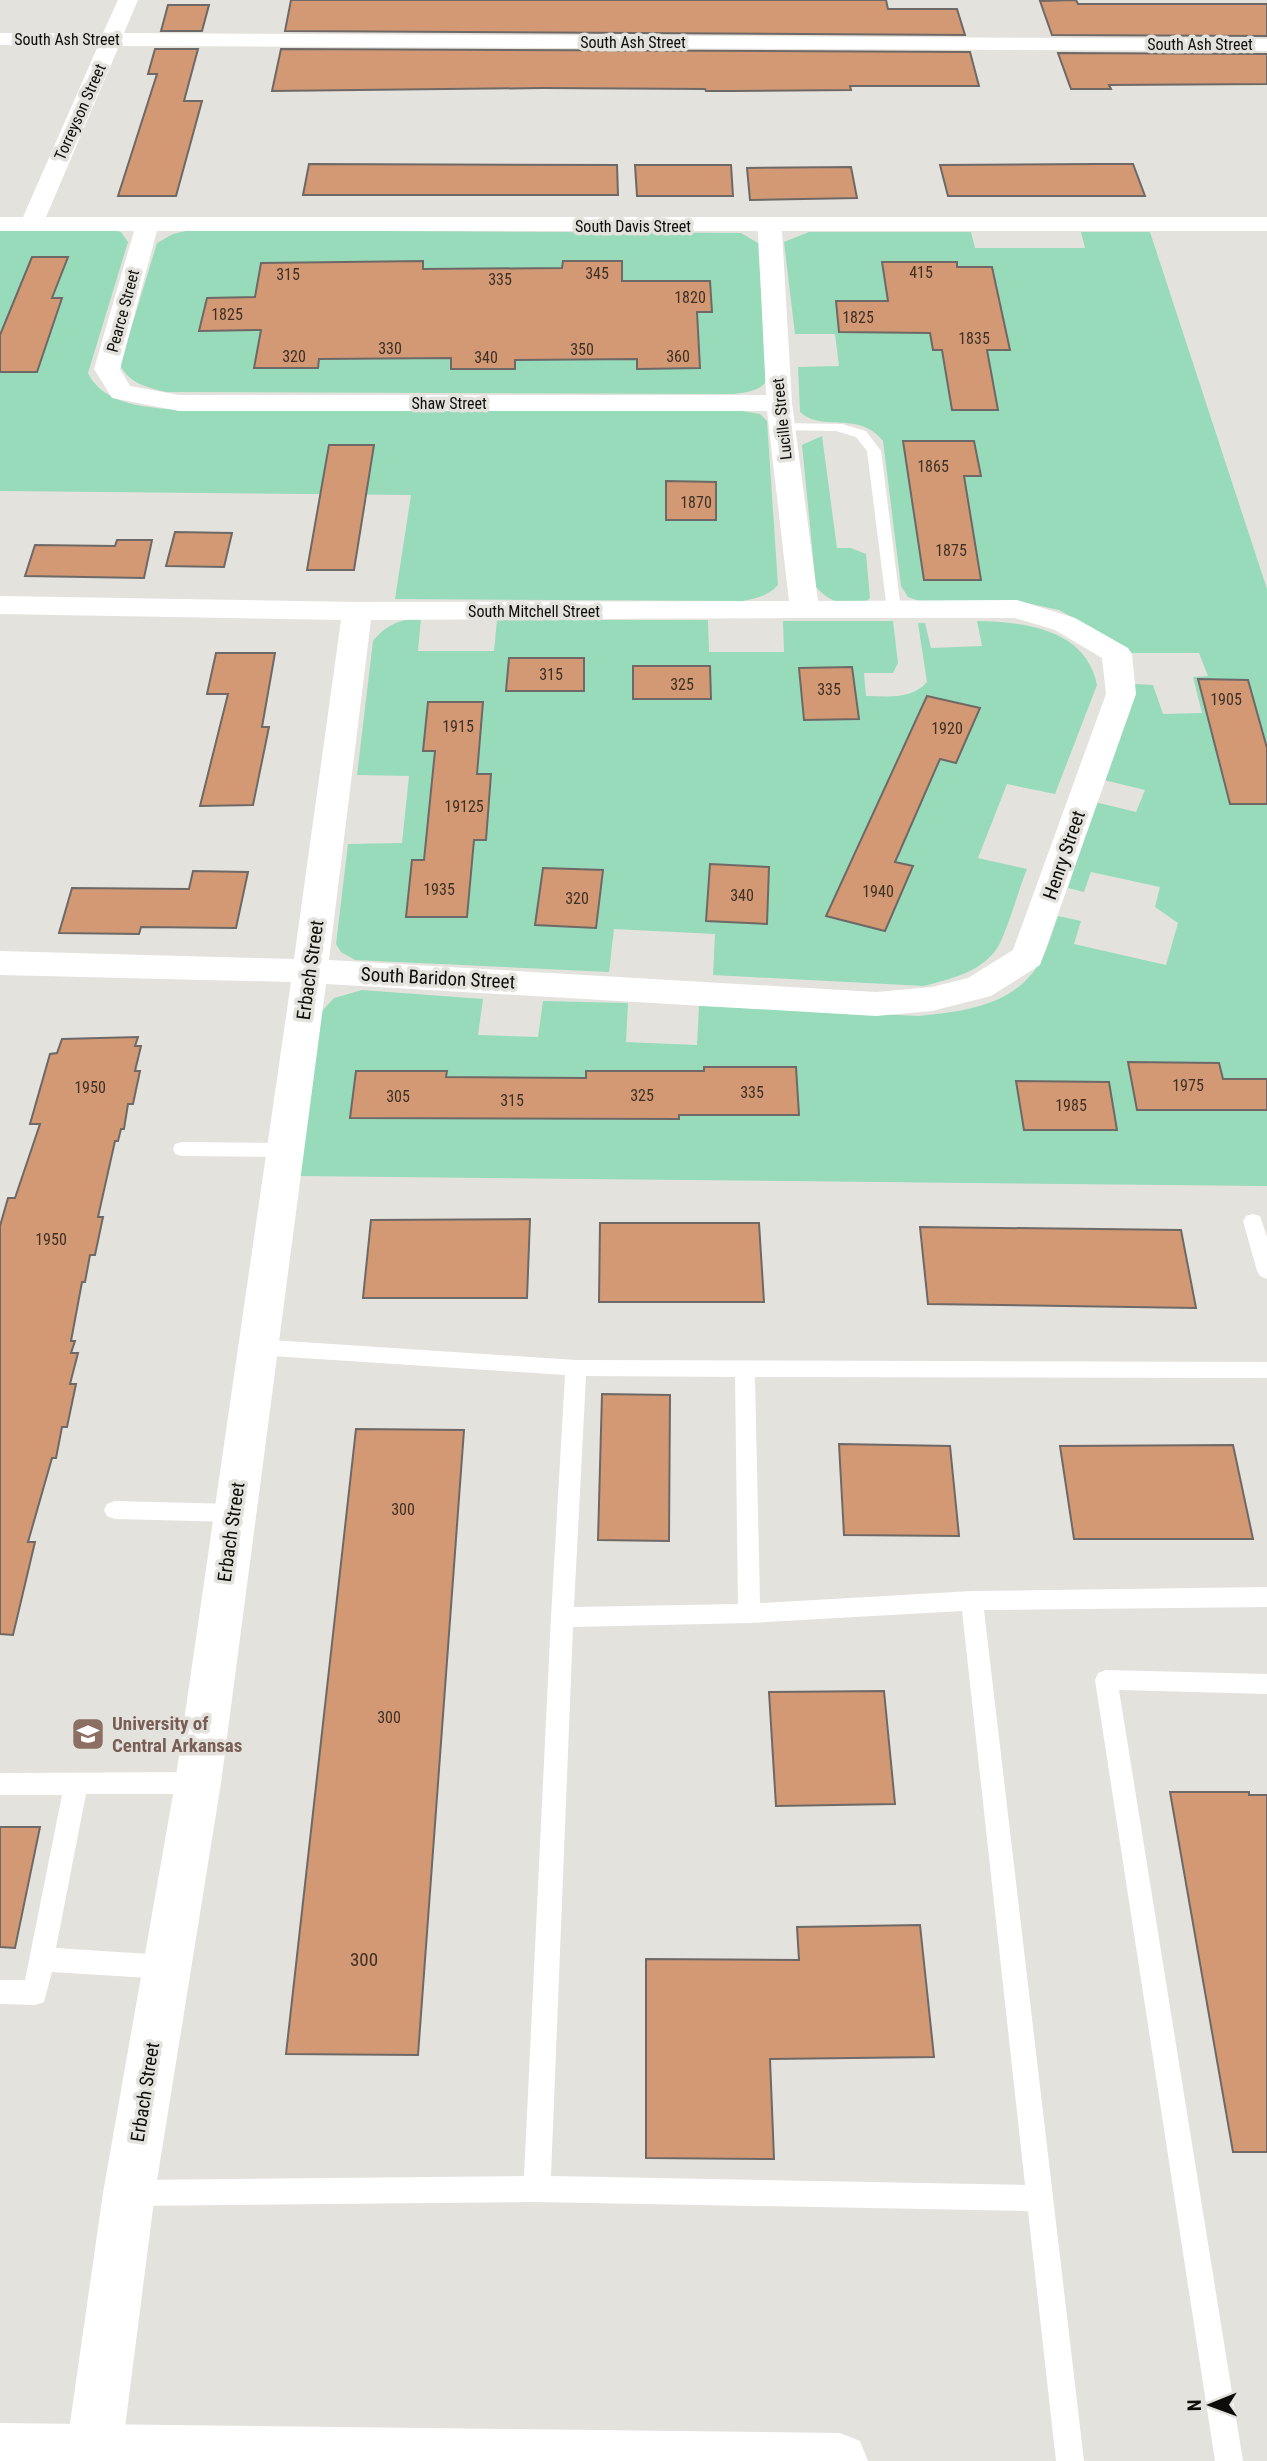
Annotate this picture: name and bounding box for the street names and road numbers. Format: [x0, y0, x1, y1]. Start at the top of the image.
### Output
street label: South Ash Street [14, 30, 120, 49]
street label: South Ash Street [580, 33, 686, 52]
street label: South Ash Street [1147, 35, 1253, 54]
street label: Torreyson Street [50, 61, 110, 163]
street label: South Davis Street [575, 217, 691, 236]
street label: Pearce Street [103, 267, 143, 354]
street label: Lucille Street [768, 377, 796, 461]
street label: Shaw Street [411, 394, 487, 413]
street label: South Mitchell Street [468, 602, 600, 621]
street label: Henry Street [1038, 807, 1090, 903]
street label: Erbach Street [292, 919, 328, 1021]
street label: South Baridon Street [360, 962, 516, 994]
street label: Erbach Street [213, 1481, 249, 1583]
street label: Erbach Street [126, 2041, 164, 2143]

